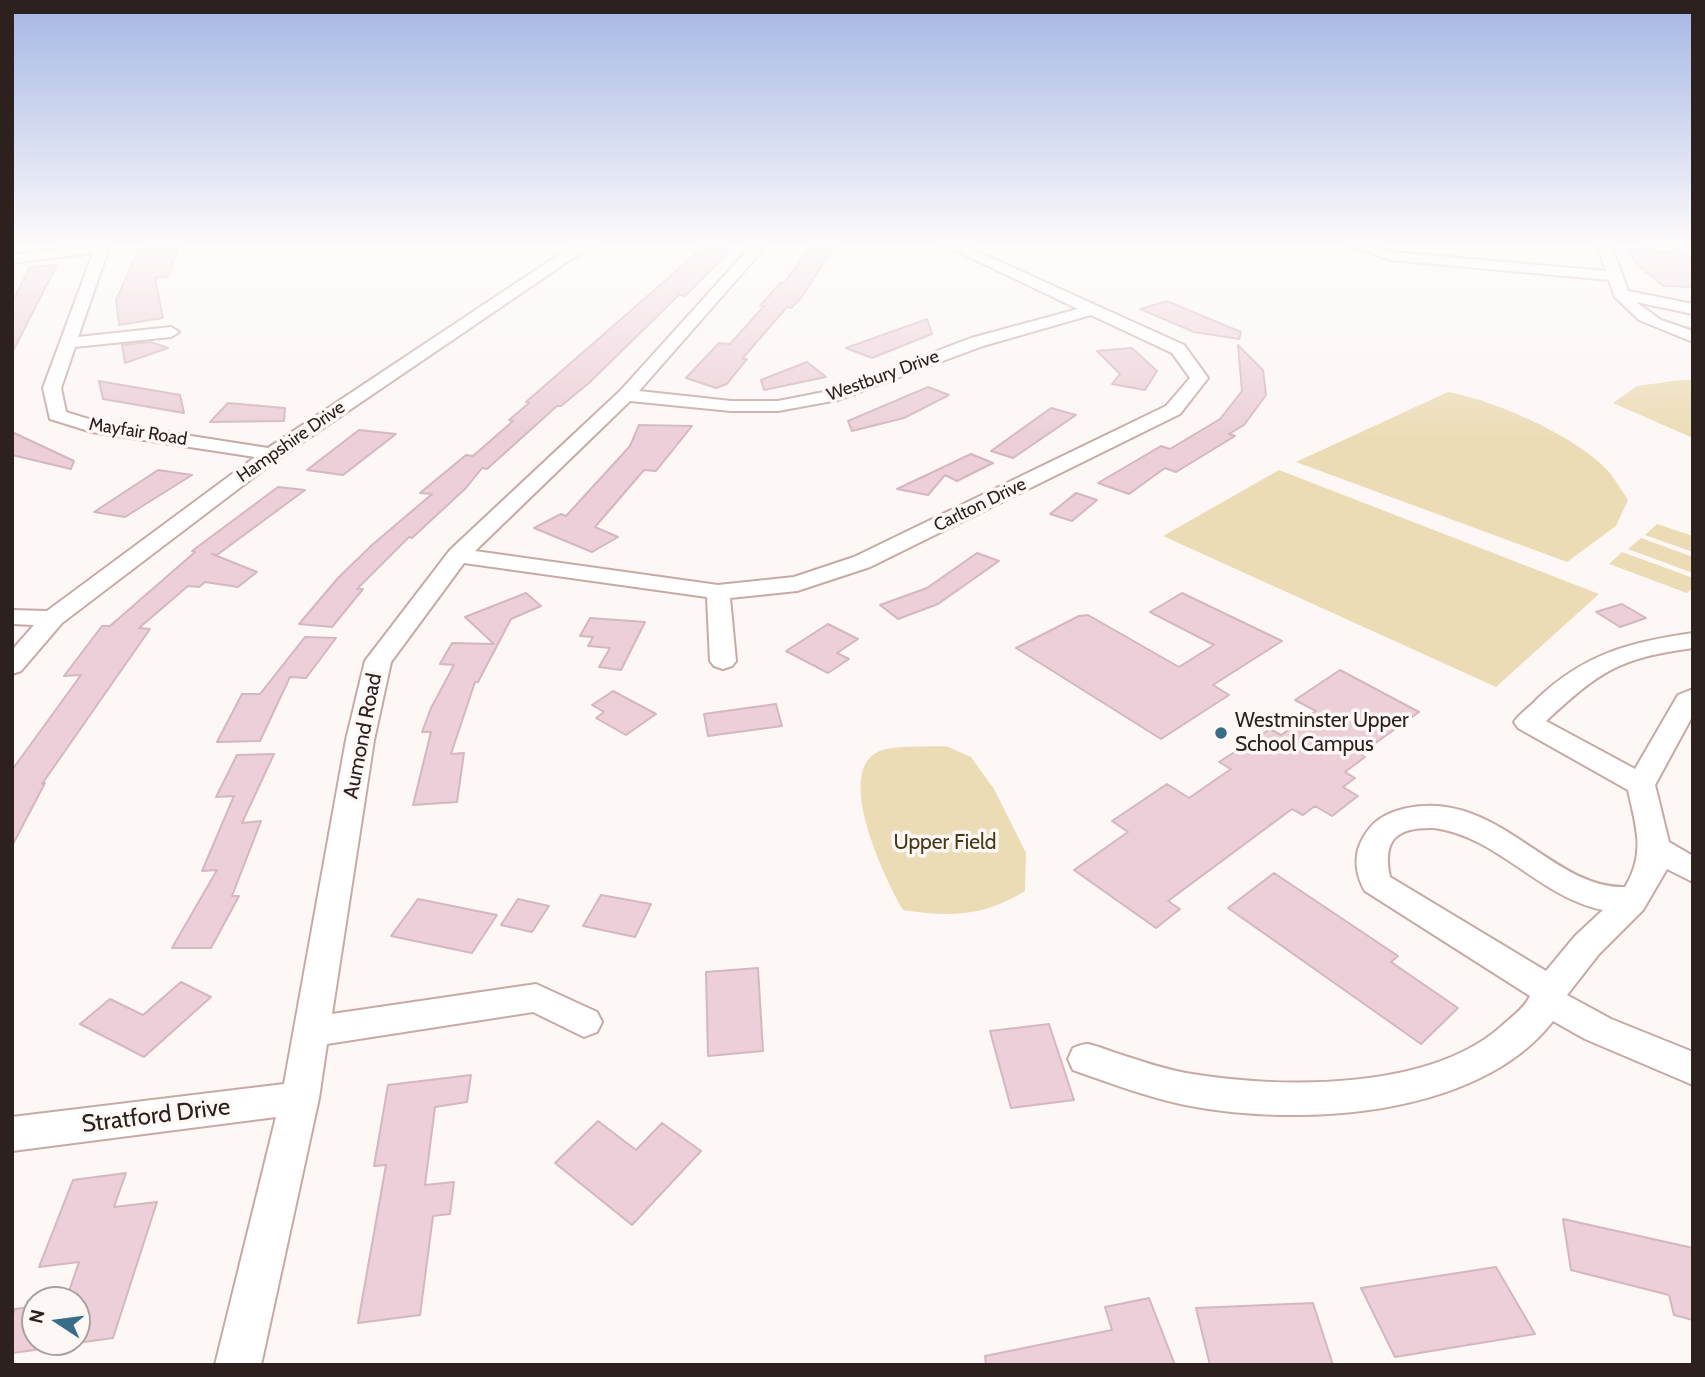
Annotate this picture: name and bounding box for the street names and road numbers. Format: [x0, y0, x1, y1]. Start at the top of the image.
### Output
street label: Westbury Drive [824, 346, 942, 406]
street label: Hampshire Drive [233, 397, 349, 487]
street label: Mayfair Road [87, 414, 189, 450]
street label: Carlton Drive [930, 473, 1030, 537]
street label: Aumond Road [338, 671, 388, 801]
street label: Stratford Drive [80, 1093, 232, 1139]

